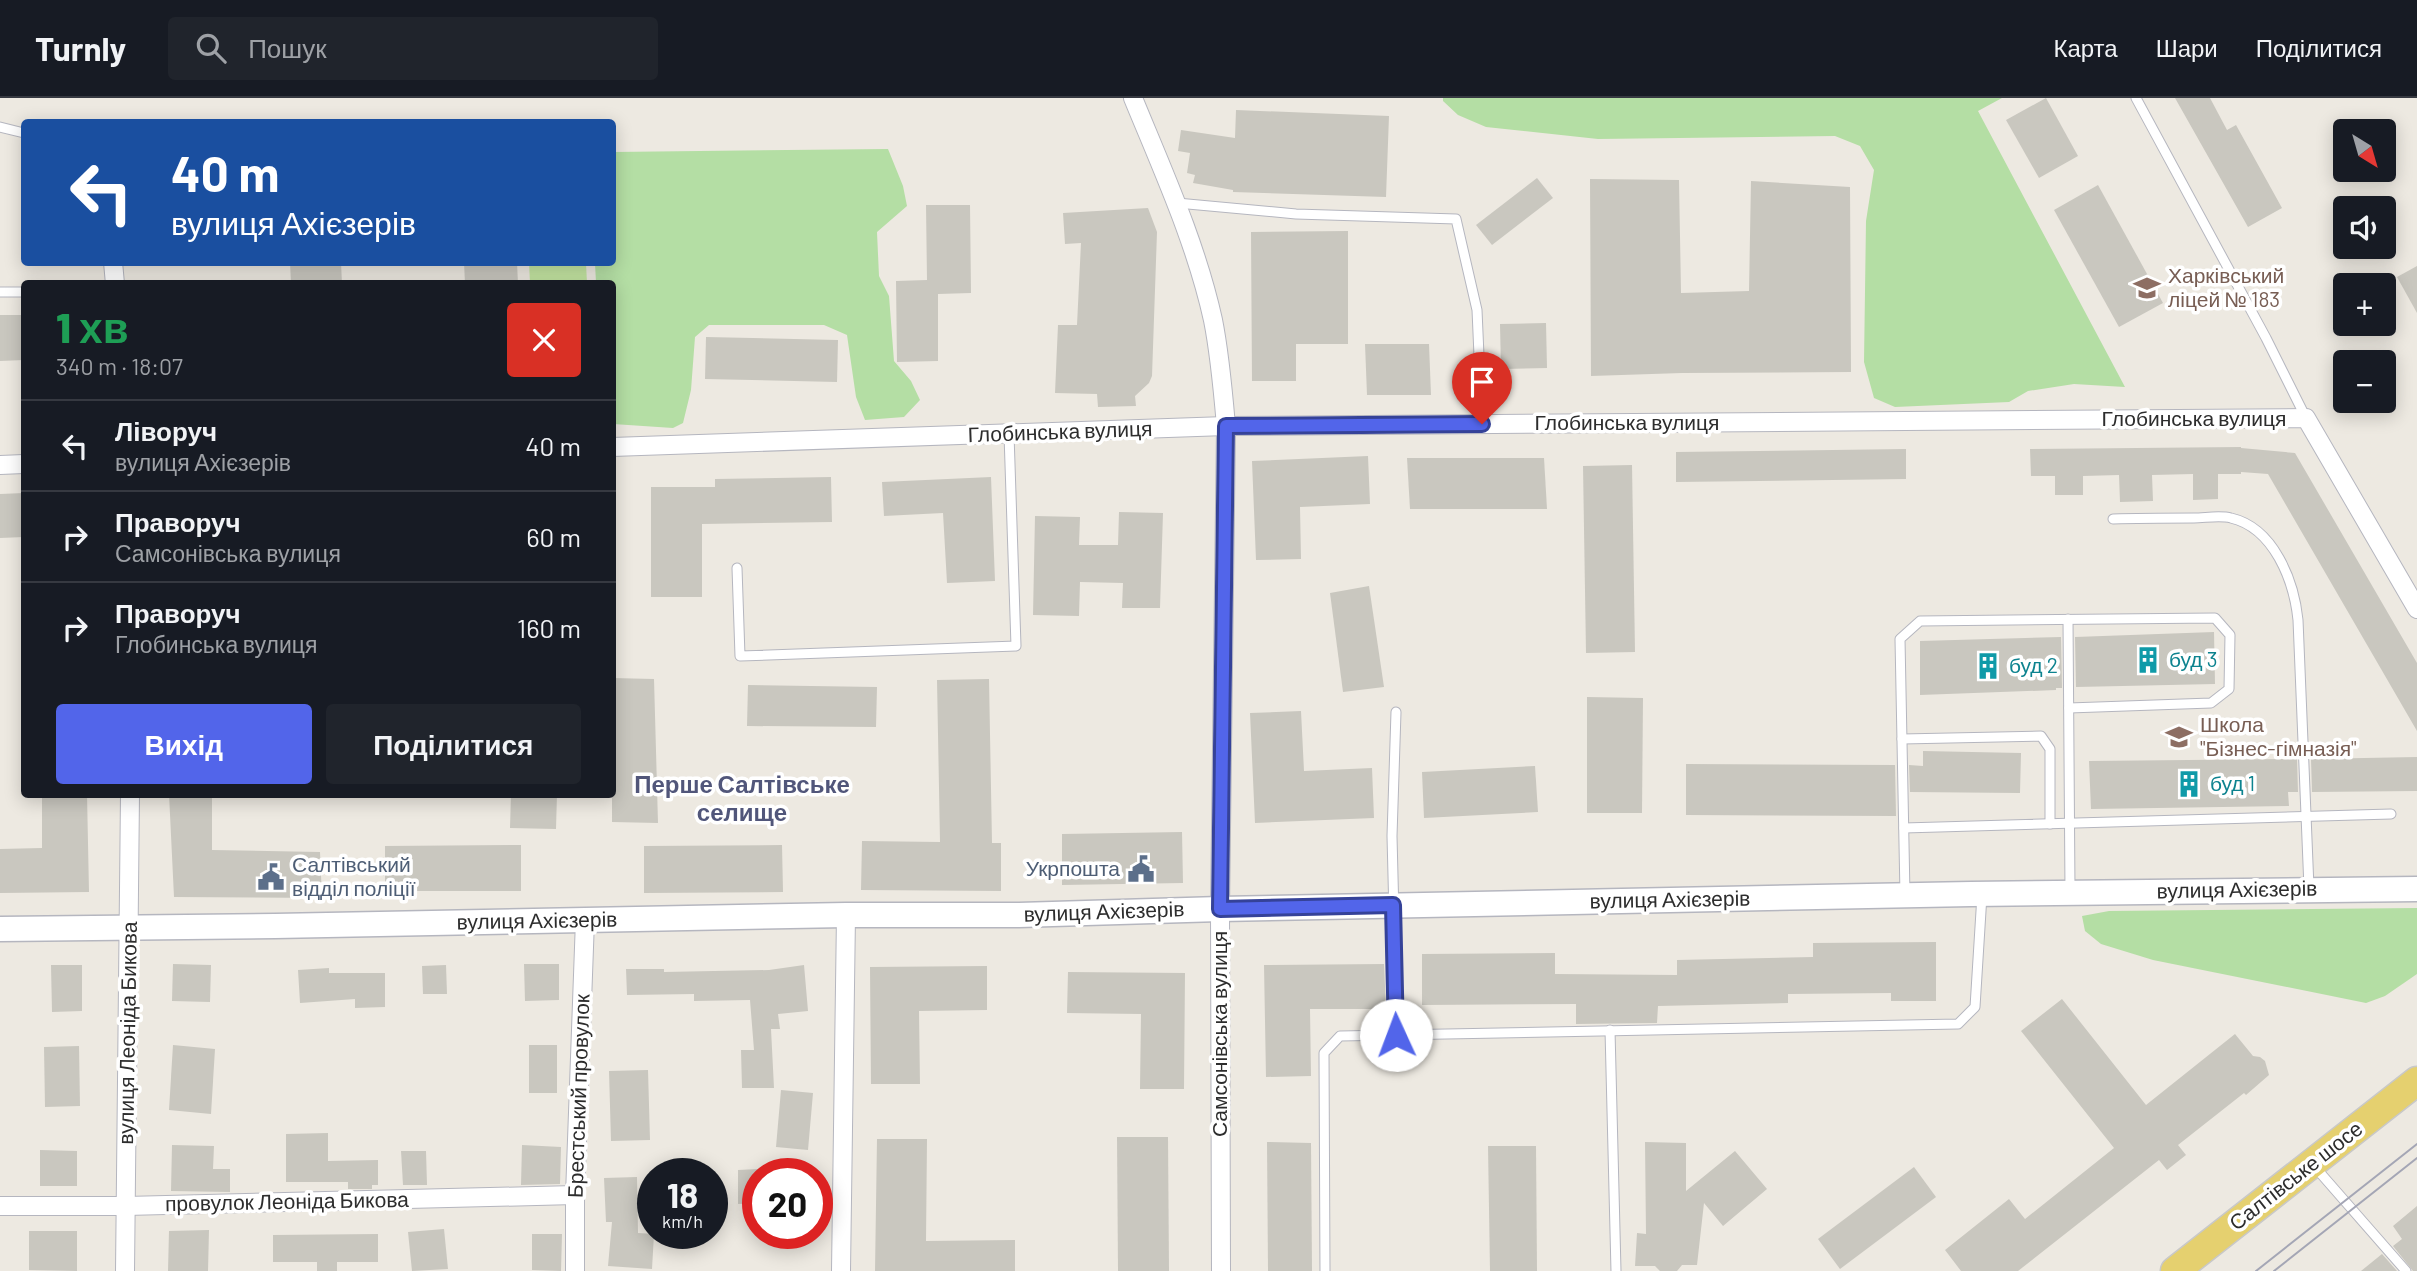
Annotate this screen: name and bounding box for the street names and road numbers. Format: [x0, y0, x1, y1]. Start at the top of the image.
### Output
street label: Глобинська вулиця [2102, 405, 2286, 430]
street label: Глобинська вулиця [1535, 409, 1719, 434]
street label: Глобинська вулиця [967, 415, 1153, 446]
street label: вулиця Ахієзерів [2156, 875, 2318, 902]
street label: вулиця Ахієзерів [1589, 885, 1751, 912]
street label: вулиця Ахієзерів [1023, 895, 1185, 926]
street label: вулиця Ахієзерів [456, 906, 618, 933]
street label: вулиця Леоніда Бикова [112, 921, 141, 1145]
street label: Самсонівська вулиця [1206, 931, 1231, 1137]
street label: Брестський провулок [561, 993, 594, 1198]
street label: Салтівське шосе [2224, 1115, 2367, 1235]
street label: провулок Леоніда Бикова [165, 1186, 409, 1215]

